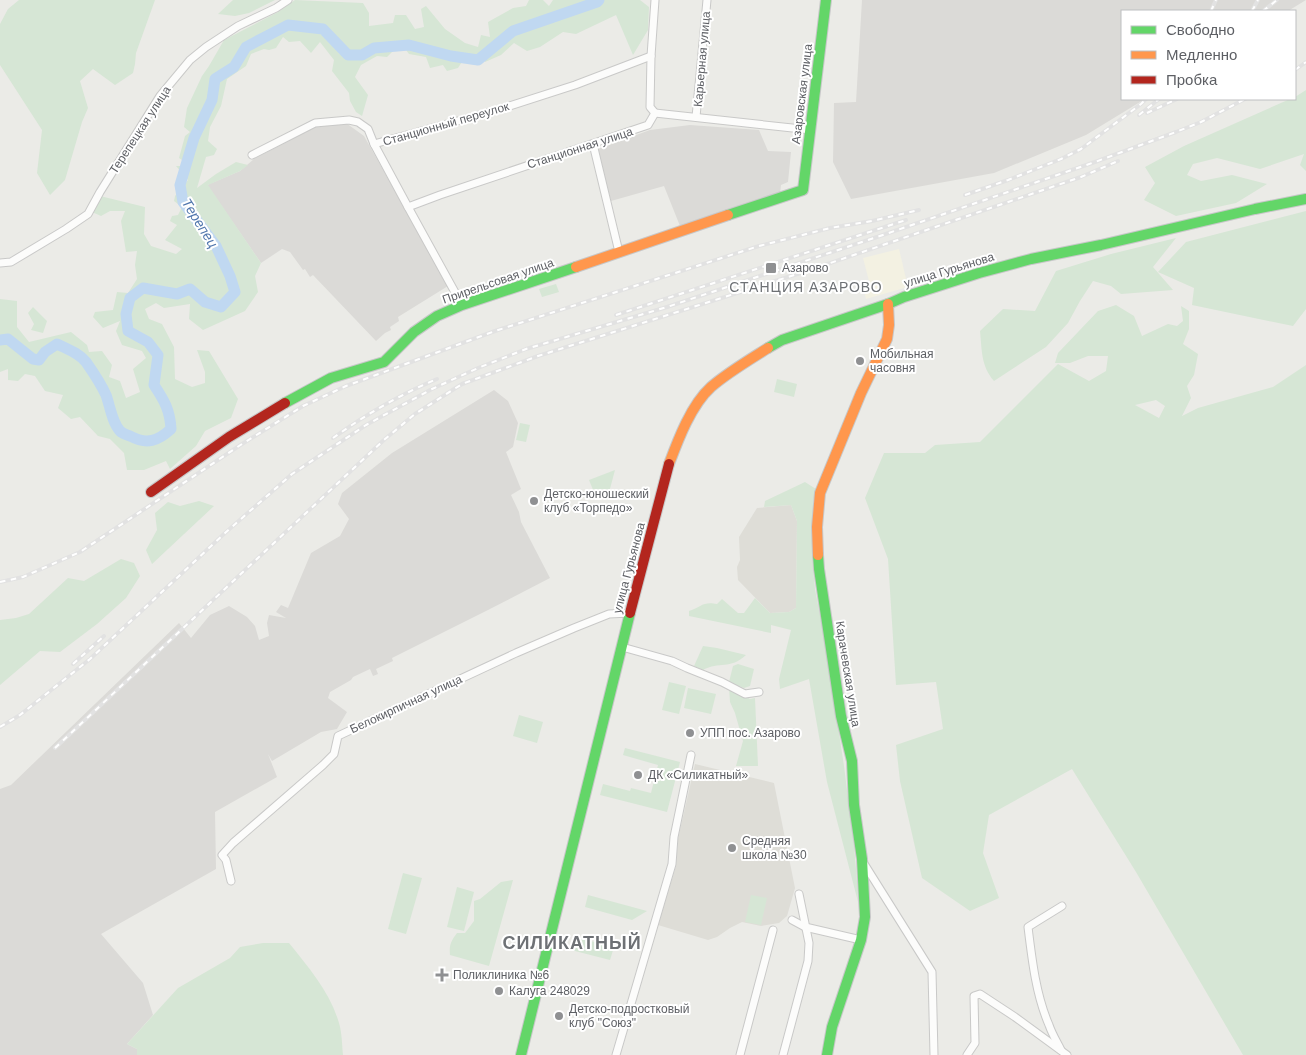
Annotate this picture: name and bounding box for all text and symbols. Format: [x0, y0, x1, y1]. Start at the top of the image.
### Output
street label: Карьерная улица [691, 10, 713, 107]
legend [1121, 10, 1296, 100]
text: Свободно [1166, 21, 1235, 38]
street label: Азаровская улица [789, 43, 815, 145]
text: Медленно [1166, 46, 1237, 63]
text: Пробка [1166, 71, 1218, 88]
street label: Терепецкая улица [106, 83, 174, 176]
street label: Станционный переулок [381, 99, 511, 149]
street label: Станционная улица [525, 124, 635, 172]
water label: Терепец [179, 195, 221, 251]
street label: улица Гурьянова [902, 250, 996, 290]
street label: Прирельсовая улица [441, 255, 556, 307]
marker: Азарово [764, 261, 778, 275]
place label: Азарово [782, 261, 829, 275]
district label: СТАНЦИЯ АЗАРОВО [729, 279, 883, 295]
place label: Мобильная часовня [870, 347, 933, 375]
marker: Мобильная часовня [854, 355, 866, 367]
place label: Детско-юношеский клуб «Торпедо» [544, 487, 649, 515]
marker: Детско-юношеский клуб «Торпедо» [528, 495, 540, 507]
street label: улица Гурьянова [610, 521, 648, 615]
street label: Карачевская улица [833, 620, 863, 728]
street label: Белокирпичная улица [348, 672, 465, 736]
place label: УПП пос. Азарово [700, 726, 801, 740]
marker: УПП пос. Азарово [684, 727, 696, 739]
place label: ДК «Силикатный» [648, 768, 749, 782]
marker: ДК «Силикатный» [632, 769, 644, 781]
place label: Средняя школа №30 [742, 834, 807, 862]
marker: Средняя школа №30 [726, 842, 738, 854]
district label: СИЛИКАТНЫЙ [502, 932, 642, 953]
marker: Поликлиника №6 [435, 968, 449, 982]
place label: Поликлиника №6 [453, 968, 550, 982]
place label: Калуга 248029 [509, 984, 590, 998]
marker: Калуга 248029 [493, 985, 505, 997]
place label: Детско-подростковый клуб "Союз" [569, 1002, 689, 1030]
marker: Детско-подростковый клуб "Союз" [553, 1010, 565, 1022]

